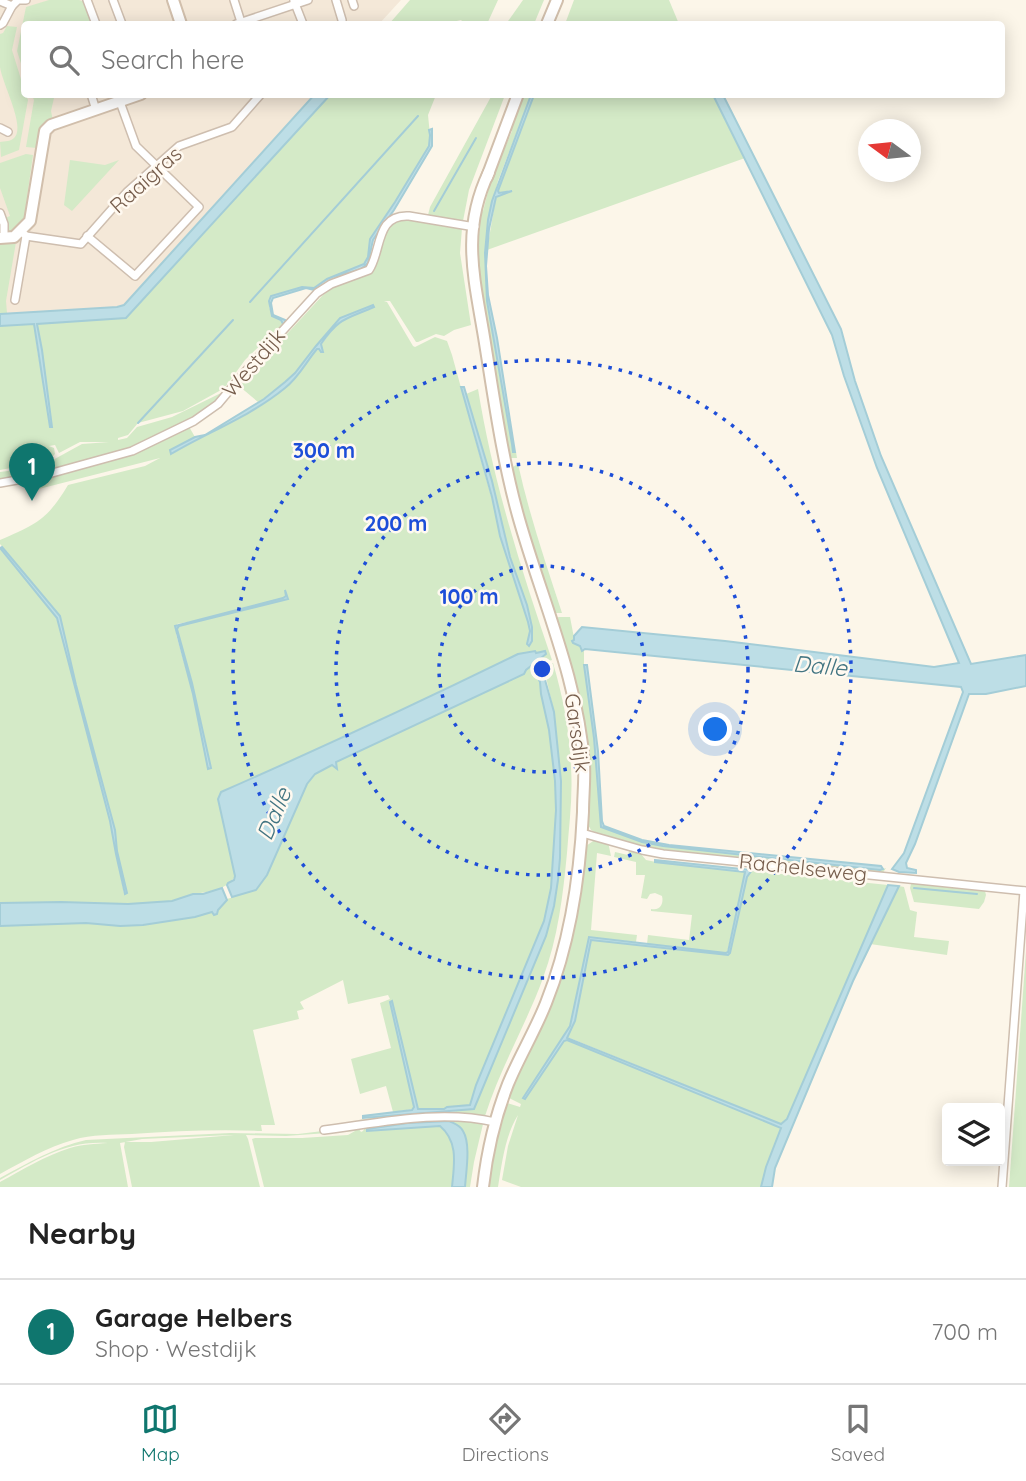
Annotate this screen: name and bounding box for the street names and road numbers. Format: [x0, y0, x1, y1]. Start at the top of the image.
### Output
street label: Raaigras [104, 140, 187, 218]
street label: Westdijk [216, 323, 290, 402]
street label: Garsdijk [560, 692, 596, 774]
street label: Rachelseweg [738, 847, 868, 887]

